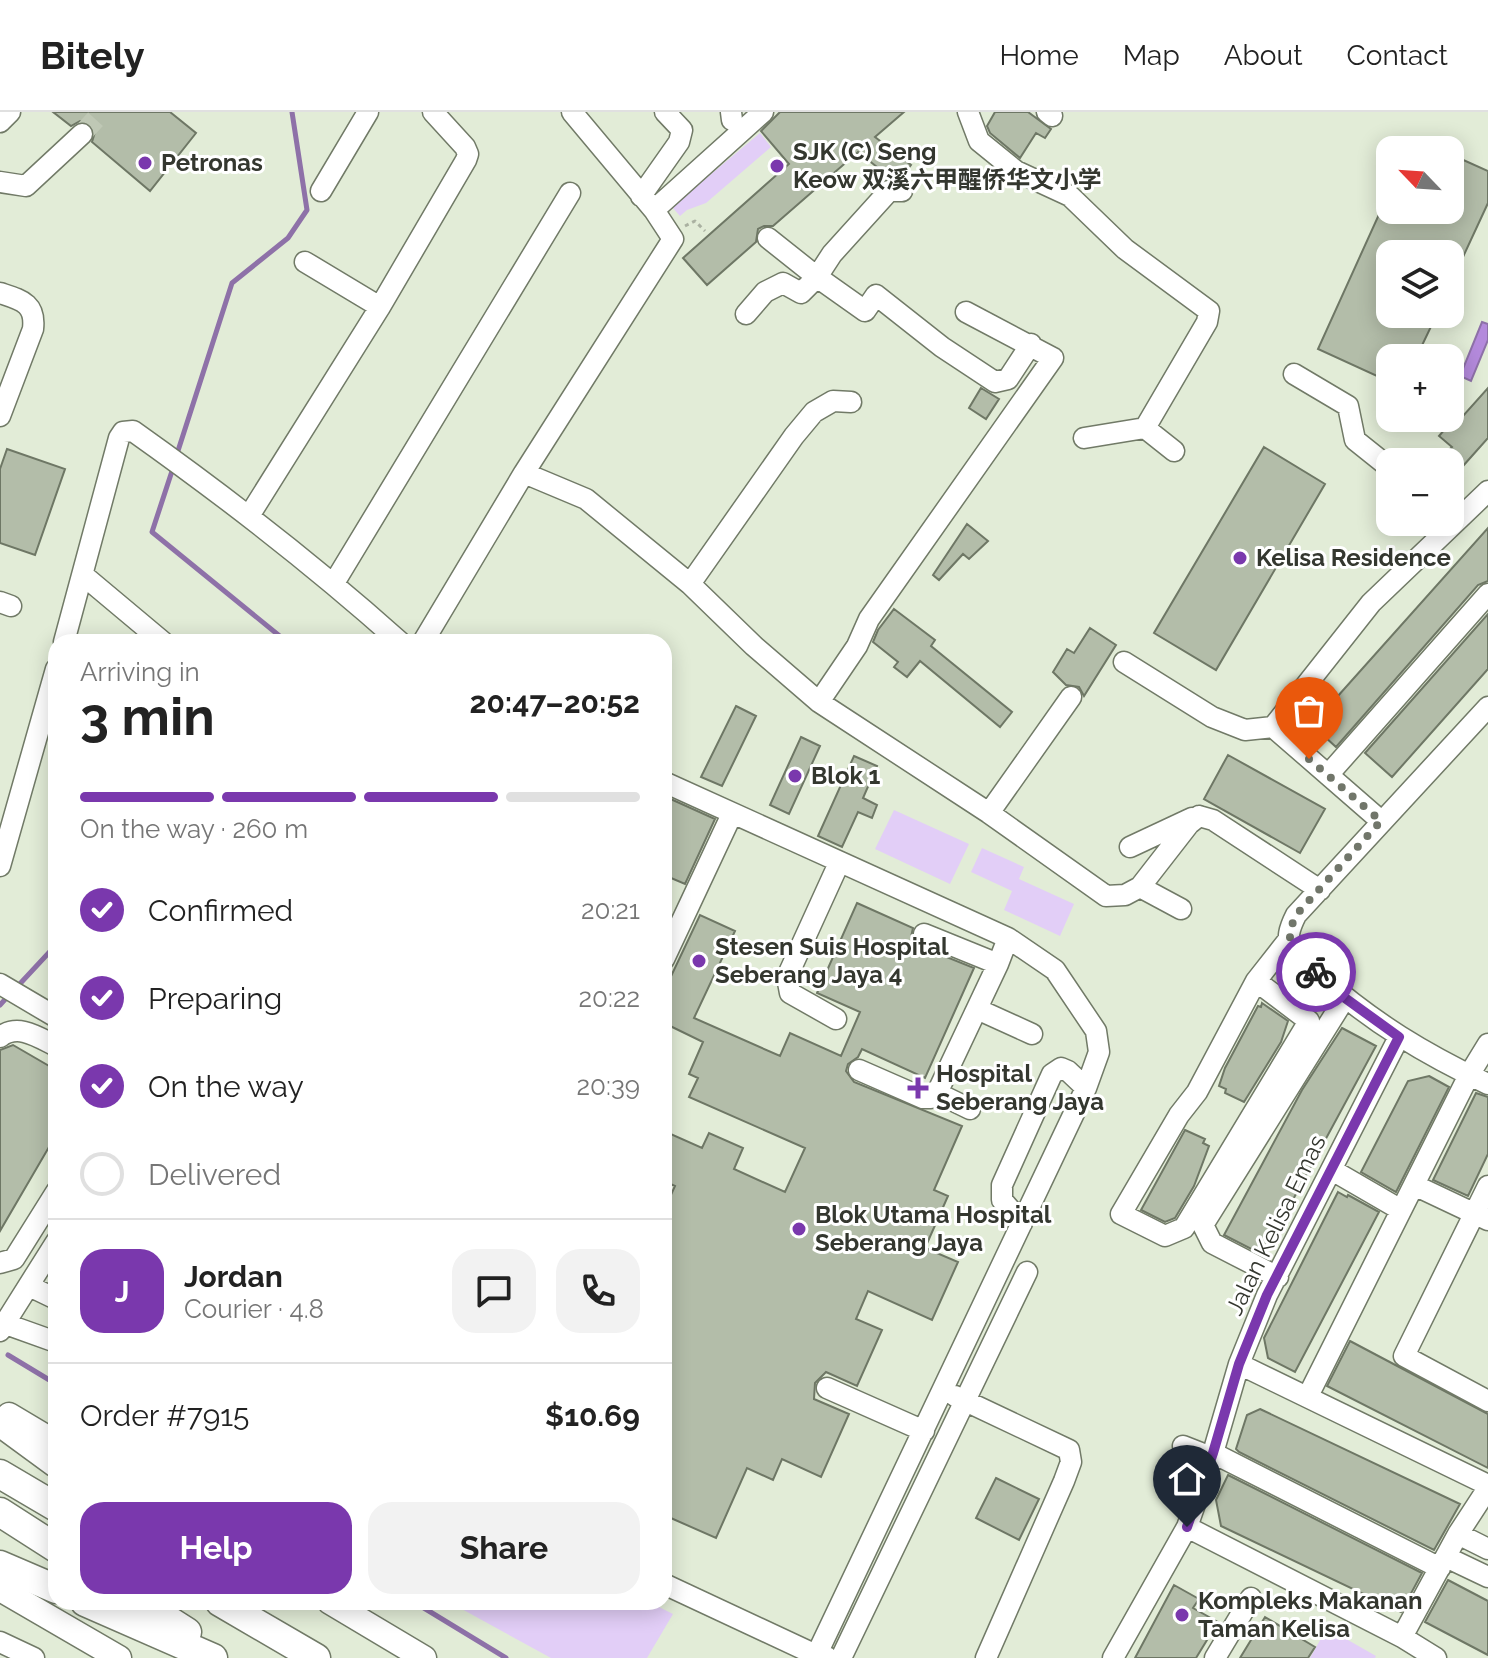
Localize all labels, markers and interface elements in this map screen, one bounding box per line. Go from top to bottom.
text: Bitely [40,33,145,78]
text: Home [999,39,1079,72]
text: Map [1123,39,1180,72]
text: About [1224,39,1303,72]
text: Contact [1347,39,1448,72]
north arrow [1376,136,1464,224]
map controls [1376,136,1464,536]
place label: SJK (C) Seng Keow 双溪六甲醒侨华文小学 [793,137,1102,194]
place label: Petronas [161,148,263,177]
marker: Petronas [136,154,154,172]
marker: SJK (C) Seng Keow 双溪六甲醒侨华文小学 [768,157,786,175]
button: layers [1376,240,1464,328]
button: + [1376,344,1464,432]
button: − [1376,448,1464,536]
place label: Kelisa Residence [1256,543,1451,572]
marker: Kelisa Residence [1231,549,1249,567]
text: Arriving in [80,657,200,687]
pin [1275,677,1343,759]
text: 20:47–20:52 [470,685,640,720]
text: 3 min [80,686,215,747]
icon: bag [1287,689,1331,733]
place label: Blok 1 [811,761,881,790]
marker: Blok 1 [786,767,804,785]
text: On the way · 260 m [80,814,308,844]
icon: check [80,888,124,932]
text: Confirmed [148,893,293,928]
text: 20:21 [581,895,640,925]
place label: Stesen Suis Hospital Seberang Jaya 4 [715,932,949,989]
courier [1276,932,1356,1012]
icon: bike [1294,950,1338,994]
marker: Stesen Suis Hospital Seberang Jaya 4 [690,952,708,970]
icon: check [80,976,124,1020]
text: Preparing [148,981,282,1016]
text: 20:22 [579,983,640,1013]
place label: Hospital Seberang Jaya [936,1059,1104,1116]
icon: check [80,1064,124,1108]
text: On the way [148,1069,304,1104]
text: 20:39 [577,1071,640,1101]
marker: Hospital Seberang Jaya [907,1077,929,1099]
street label: Jalan Kelisa Emas [1219,1130,1332,1320]
text: Delivered [148,1157,281,1192]
place label: Blok Utama Hospital Seberang Jaya [815,1200,1052,1257]
marker: Blok Utama Hospital Seberang Jaya [790,1220,808,1238]
button: chat [452,1249,536,1333]
button: phone [556,1249,640,1333]
text: Jordan [184,1259,283,1294]
text: J [115,1274,129,1309]
text: Courier · 4.8 [184,1294,324,1324]
text: Order #7915 [80,1398,249,1433]
text: $10.69 [545,1398,640,1433]
pin [1153,1445,1221,1527]
icon: home [1165,1457,1209,1501]
button: Help [80,1502,352,1594]
button: Share [368,1502,640,1594]
place label: Kompleks Makanan Taman Kelisa [1198,1586,1422,1643]
marker: Kompleks Makanan Taman Kelisa [1173,1606,1191,1624]

